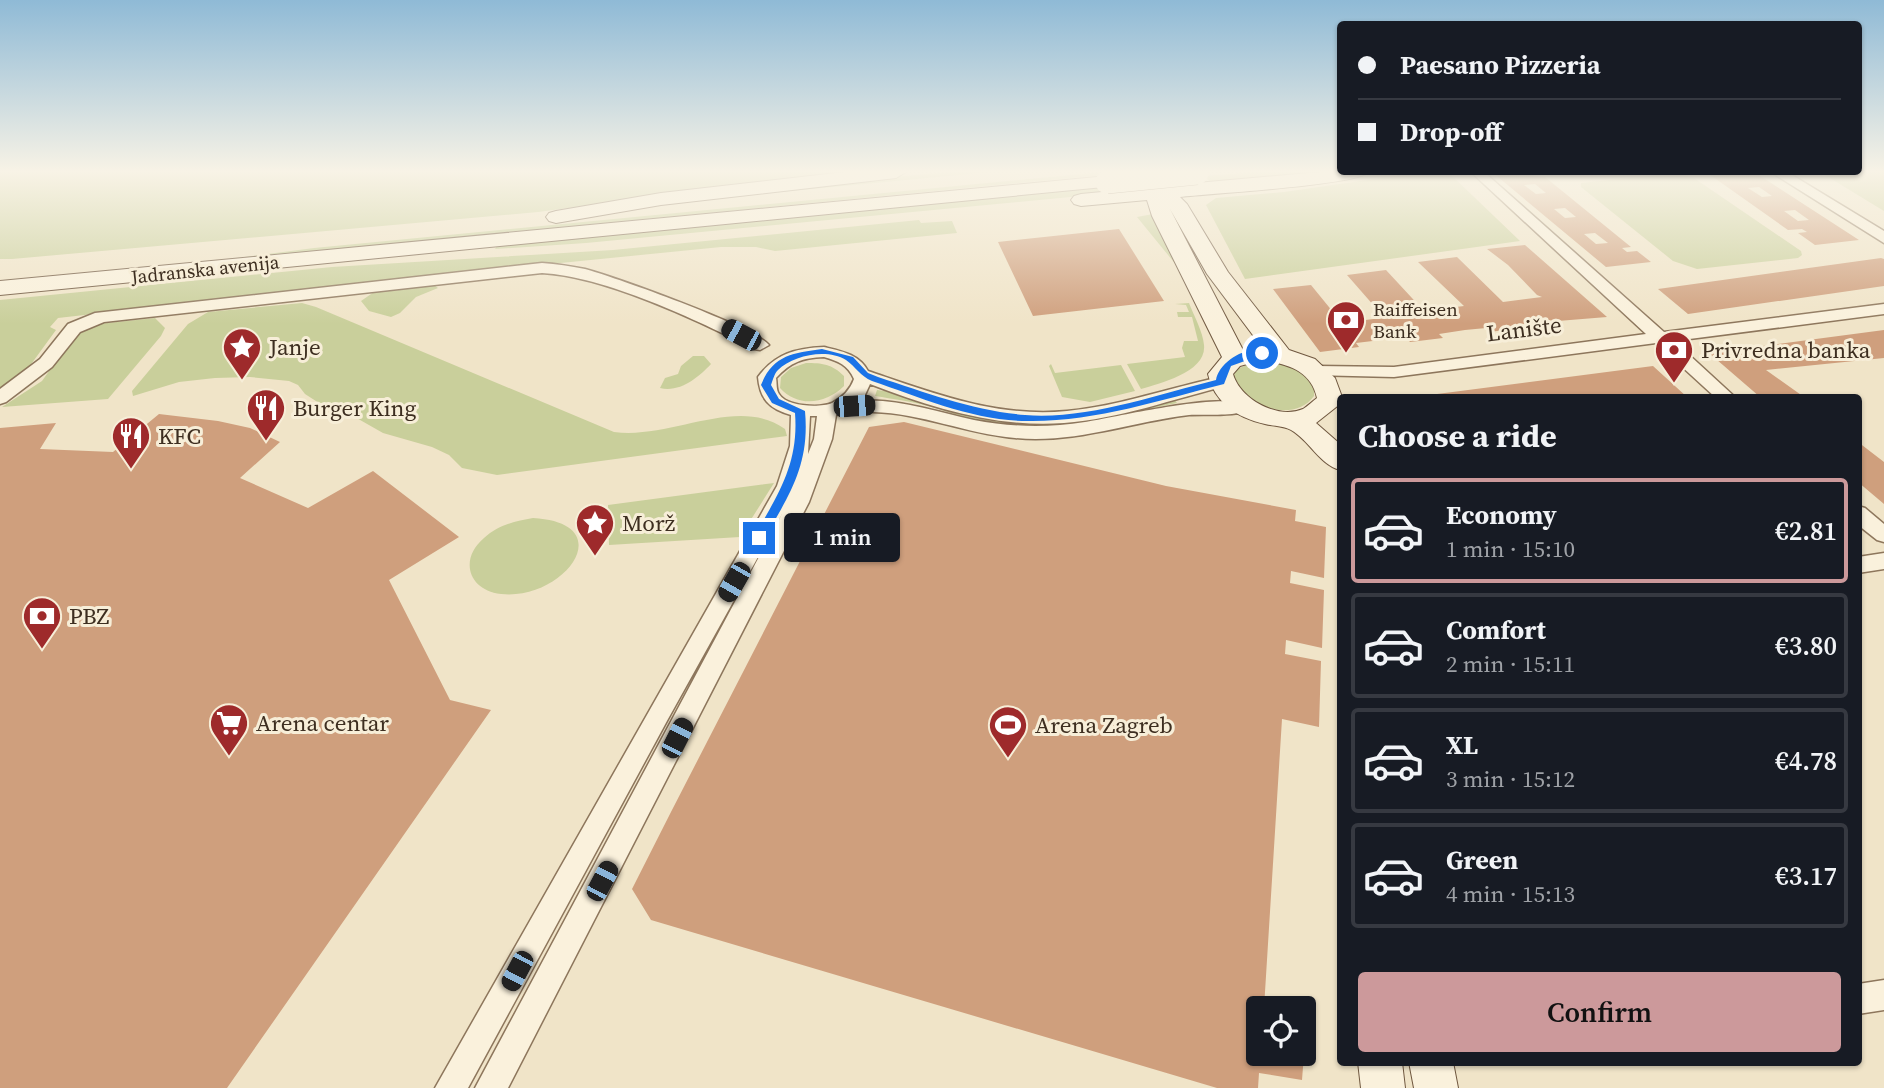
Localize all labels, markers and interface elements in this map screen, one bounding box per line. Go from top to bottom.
text: Paesano Pizzeria [1400,47,1601,83]
text: Drop-off [1400,114,1502,150]
street label: Jadranska avenija [129,248,281,290]
place label: Raiffeisen Bank [1373,296,1458,344]
bank icon: Raiffeisen Bank [1325,299,1367,354]
street label: Lanište [1485,309,1563,349]
car [718,316,765,354]
place icon: Janje [221,326,263,381]
bank icon: Privredna banka [1653,329,1695,384]
place label: Janje [268,331,321,363]
place label: Privredna banka [1701,334,1871,366]
route start [1246,337,1278,369]
restaurant icon: Burger King [245,387,287,442]
place label: Burger King [293,392,417,424]
car [833,394,876,418]
text: Choose a ride [1358,414,1557,458]
restaurant icon: KFC [110,415,152,470]
place label: KFC [158,420,201,452]
text: Economy [1446,497,1557,533]
icon: car [1362,499,1425,562]
place icon: Morž [574,502,616,557]
place label: Morž [622,507,675,539]
text: €2.81 [1775,513,1837,549]
callout: 1 min [784,514,899,562]
text: 1 min [812,521,872,553]
route end [743,522,775,554]
text: 1 min · 15:10 [1446,533,1575,565]
car [715,559,754,605]
bank icon: PBZ [21,595,63,650]
place label: PBZ [69,600,110,632]
text: Comfort [1446,612,1546,648]
icon: car [1362,614,1425,677]
text: €3.80 [1775,628,1837,664]
text: 2 min · 15:11 [1446,648,1575,680]
supermarket icon: Arena centar [208,702,250,757]
sports icon: Arena Zagreb [987,704,1029,759]
place label: Arena centar [256,707,389,739]
place label: Arena Zagreb [1035,709,1173,741]
car [659,715,696,761]
text: XL [1446,727,1478,763]
icon: car [1362,729,1425,792]
text: €4.78 [1775,743,1837,779]
text: 3 min · 15:12 [1446,763,1575,795]
text: Green [1446,842,1518,878]
icon: car [1362,844,1425,907]
car [583,858,622,904]
text: €3.17 [1775,858,1837,894]
text: 4 min · 15:13 [1446,878,1575,910]
car [498,948,537,994]
button: Confirm [1358,972,1841,1052]
map controls [1246,996,1316,1066]
button: locate [1246,996,1316,1066]

